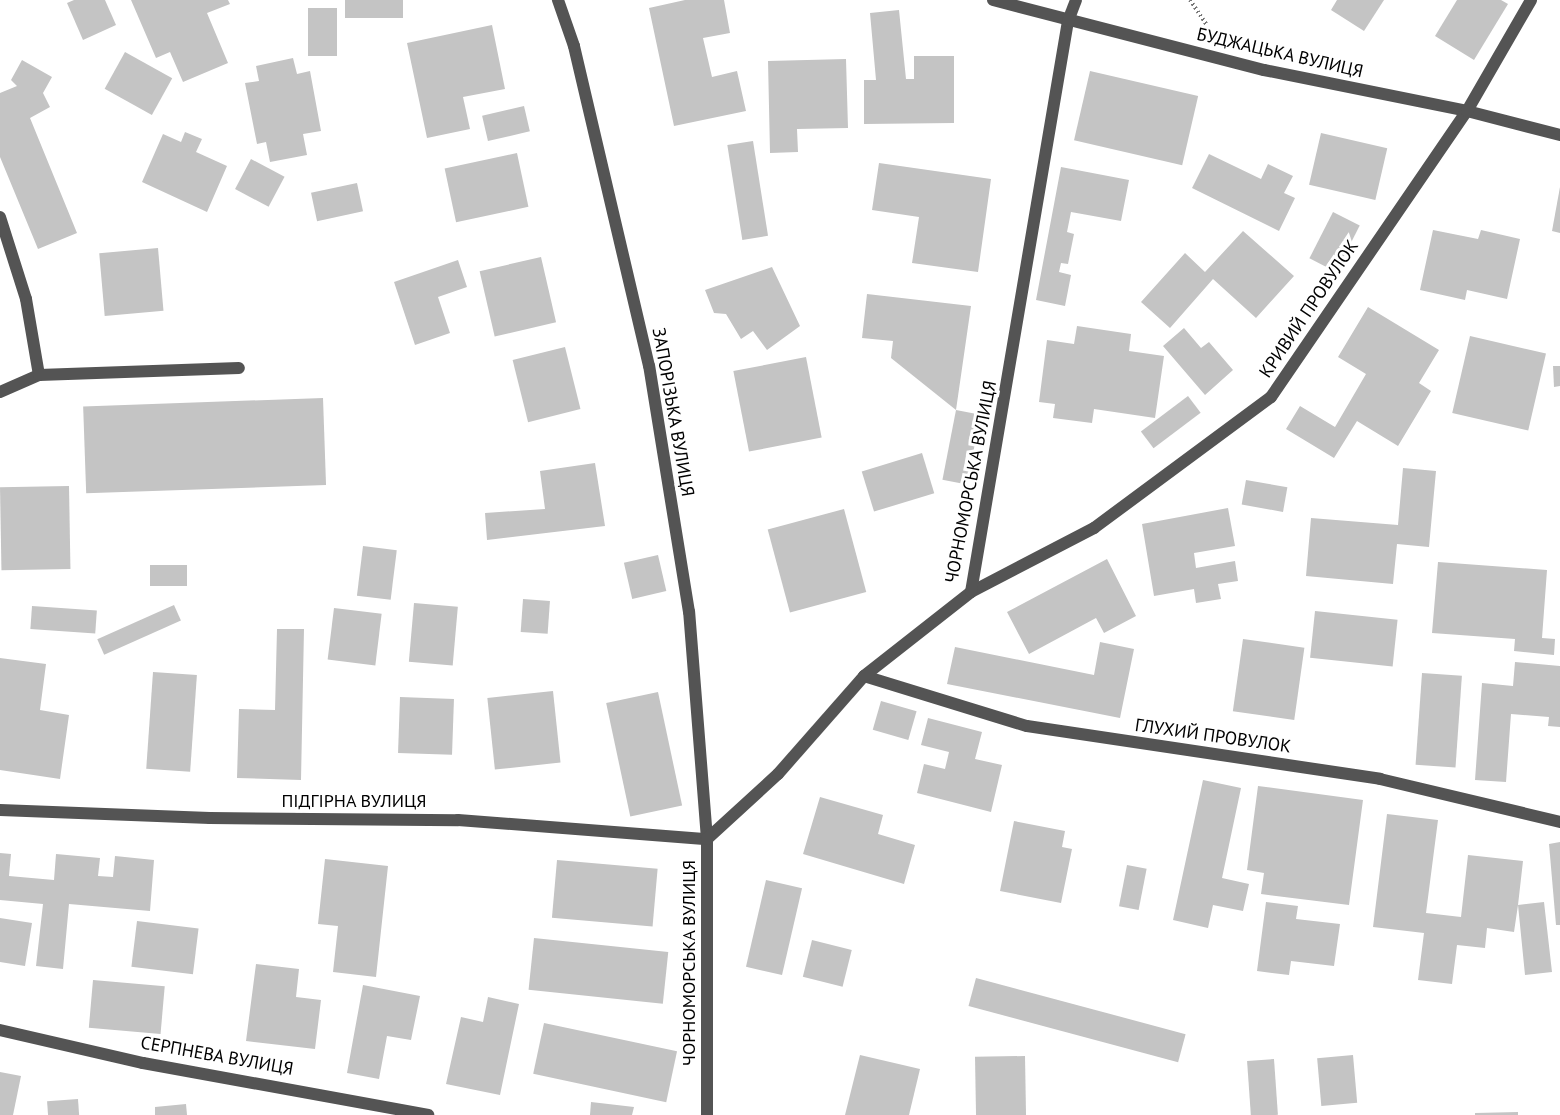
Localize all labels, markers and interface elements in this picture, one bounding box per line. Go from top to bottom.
street label: БУДЖАЦЬКА ВУЛИЦЯ [1194,23,1366,83]
street label: КРИВИЙ ПРОВУЛОК [1255,236,1363,382]
street label: ЗАПОРІЗЬКА ВУЛИЦЯ [647,326,699,498]
street label: ЧОРНОМОРСЬКА ВУЛИЦЯ [941,379,1001,585]
street label: ГЛУХИЙ ПРОВУЛОК [1134,714,1292,758]
street label: ПІДГІРНА ВУЛИЦЯ [281,790,427,812]
street label: ЧОРНОМОРСЬКА ВУЛИЦЯ [678,860,700,1066]
street label: СЕРПНЕВА ВУЛИЦЯ [139,1032,295,1080]

